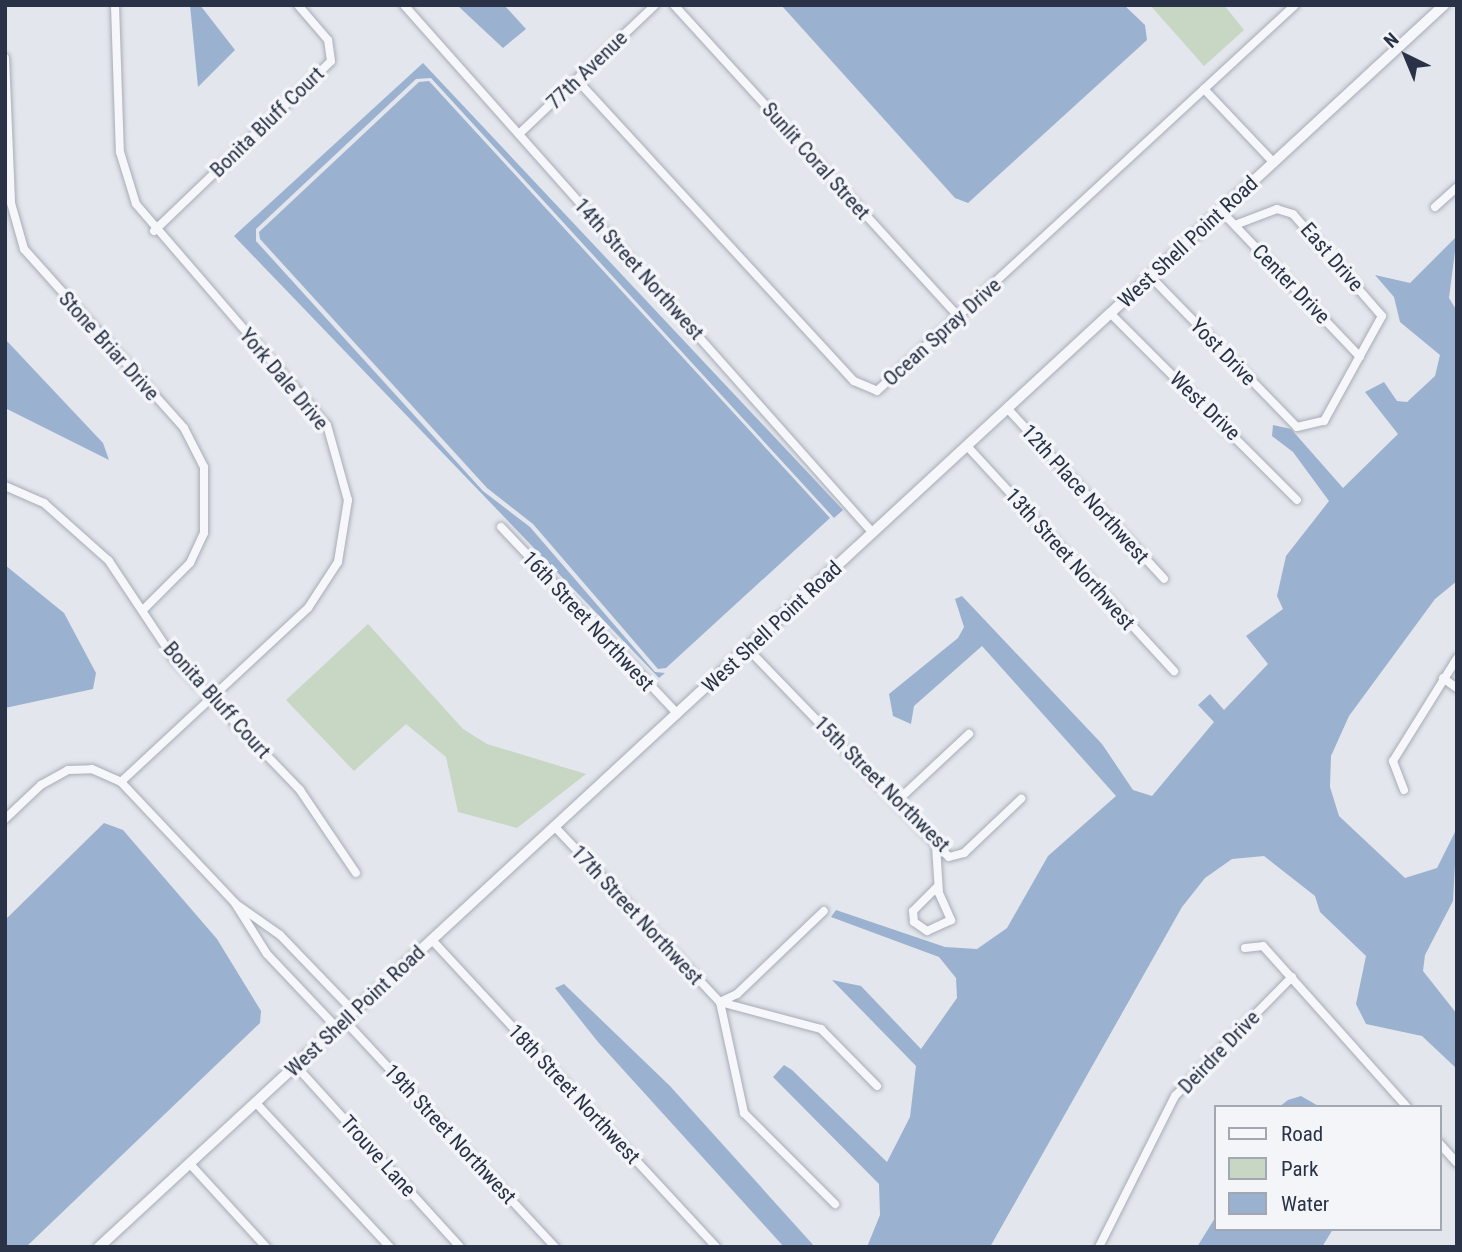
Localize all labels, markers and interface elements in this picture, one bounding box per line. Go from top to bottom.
north arrow [1371,21,1441,91]
street label: 77th Avenue [541,25,633,115]
text: N [1379,28,1403,53]
street label: Bonita Bluff Court [205,61,329,183]
street label: Sunlit Coral Street [757,97,875,225]
street label: West Shell Point Road [1113,171,1263,313]
street label: 14th Street Northwest [569,193,709,345]
street label: East Drive [1295,217,1369,297]
street label: Center Drive [1247,239,1335,329]
street label: Ocean Spray Drive [878,273,1006,391]
street label: Stone Briar Drive [53,286,165,406]
street label: Yost Drive [1185,313,1261,391]
street label: York Dale Drive [234,323,334,435]
street label: West Drive [1165,366,1245,446]
street label: 12th Place Northwest [1016,419,1154,569]
street label: 13th Street Northwest [1000,483,1140,635]
street label: 16th Street Northwest [517,546,659,696]
street label: West Shell Point Road [697,556,847,698]
street label: Bonita Bluff Court [158,636,276,764]
street label: 15th Street Northwest [809,711,955,857]
street label: 17th Street Northwest [566,840,708,990]
street label: West Shell Point Road [280,940,430,1082]
street label: Deirdre Drive [1173,1005,1265,1099]
street label: 18th Street Northwest [503,1019,645,1169]
street label: 19th Street Northwest [379,1059,521,1209]
legend [1214,1105,1441,1231]
street label: Trouve Lane [335,1110,421,1202]
text: Road [1281,1122,1323,1146]
text: Park [1281,1157,1318,1181]
text: Water [1281,1192,1329,1216]

